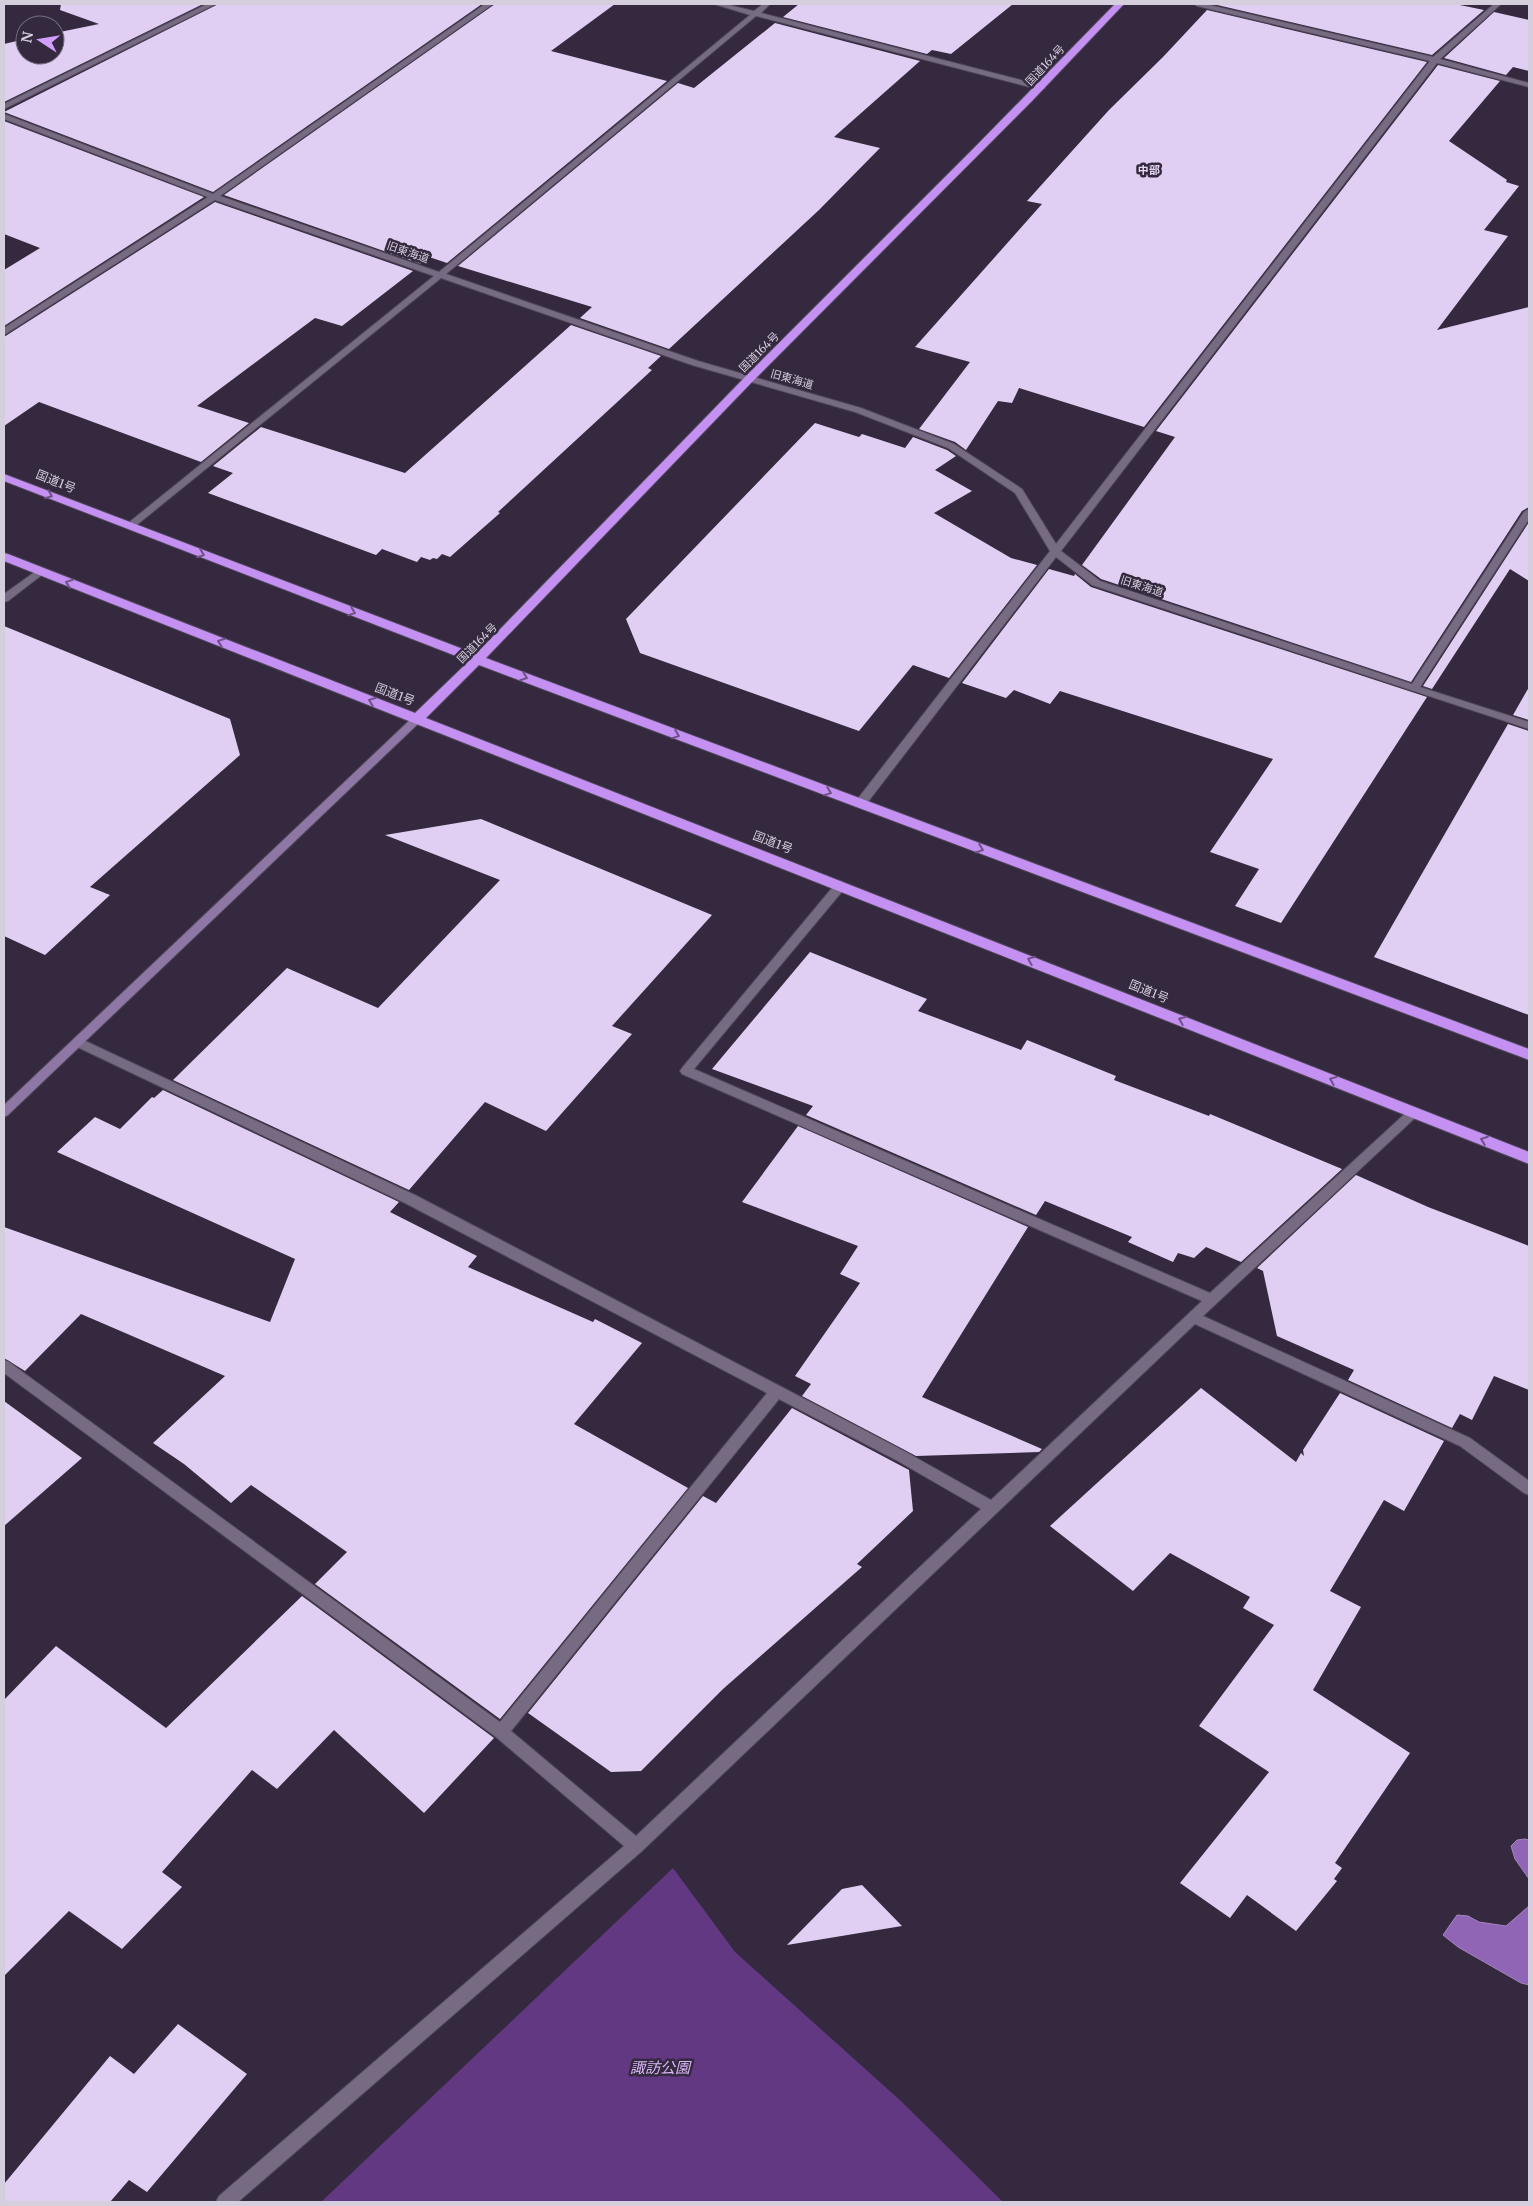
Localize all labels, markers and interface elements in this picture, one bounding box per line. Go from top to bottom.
north arrow [15,15,65,65]
text: N [17,30,37,45]
street label: 国道164号 [1023,42,1067,88]
district label: 中部 [1138,163,1160,177]
street label: 旧東海道 [385,238,431,266]
street label: 国道164号 [736,329,782,375]
street label: 旧東海道 [769,366,815,392]
street label: 国道1号 [34,466,78,496]
one-way arrow [44,488,53,499]
one-way arrow [196,548,204,558]
street label: 旧東海道 [1119,573,1165,599]
one-way arrow [65,579,74,589]
one-way arrow [348,606,356,616]
street label: 国道164号 [454,620,500,666]
one-way arrow [217,638,225,648]
one-way arrow [519,671,528,681]
street label: 国道1号 [373,680,417,708]
one-way arrow [368,697,377,707]
one-way arrow [671,729,680,739]
one-way arrow [823,786,832,796]
street label: 国道1号 [751,828,795,856]
one-way arrow [975,843,984,853]
one-way arrow [1027,956,1036,966]
street label: 国道1号 [1127,976,1171,1006]
one-way arrow [1178,1016,1186,1026]
one-way arrow [1329,1076,1337,1086]
one-way arrow [1480,1136,1489,1146]
park label: 諏訪公園 [630,2058,692,2077]

